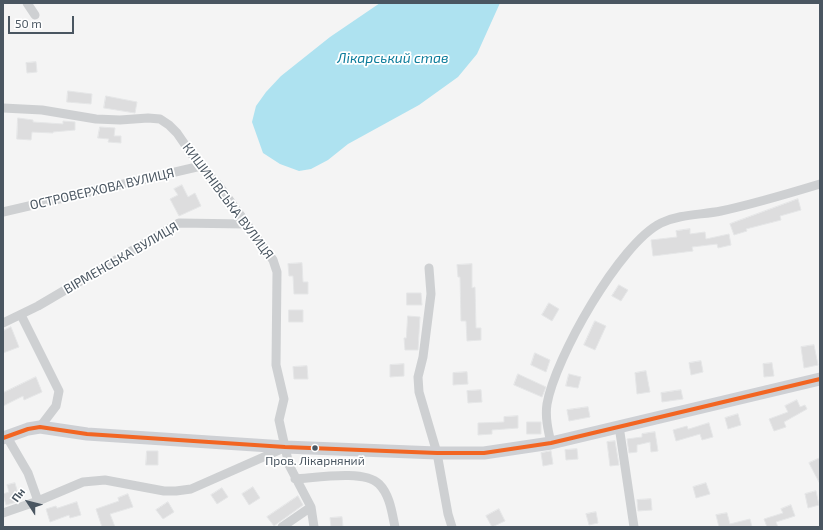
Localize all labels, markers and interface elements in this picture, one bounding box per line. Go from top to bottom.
scale bar [10,8,76,34]
text: 50 m [15,16,42,30]
water label: Лікарський став [337,50,449,66]
street label: КИШИНІВСЬКА ВУЛИЦЯ [179,140,277,262]
street label: ОСТРОВЕРХОВА ВУЛИЦЯ [28,165,176,213]
street label: ВІРМЕНСЬКА ВУЛИЦЯ [61,219,181,297]
marker: Пров. Лікарняний [310,443,320,453]
place label: Пров. Лікарняний [265,454,365,468]
north arrow [8,482,48,522]
text: Пн [8,485,27,504]

